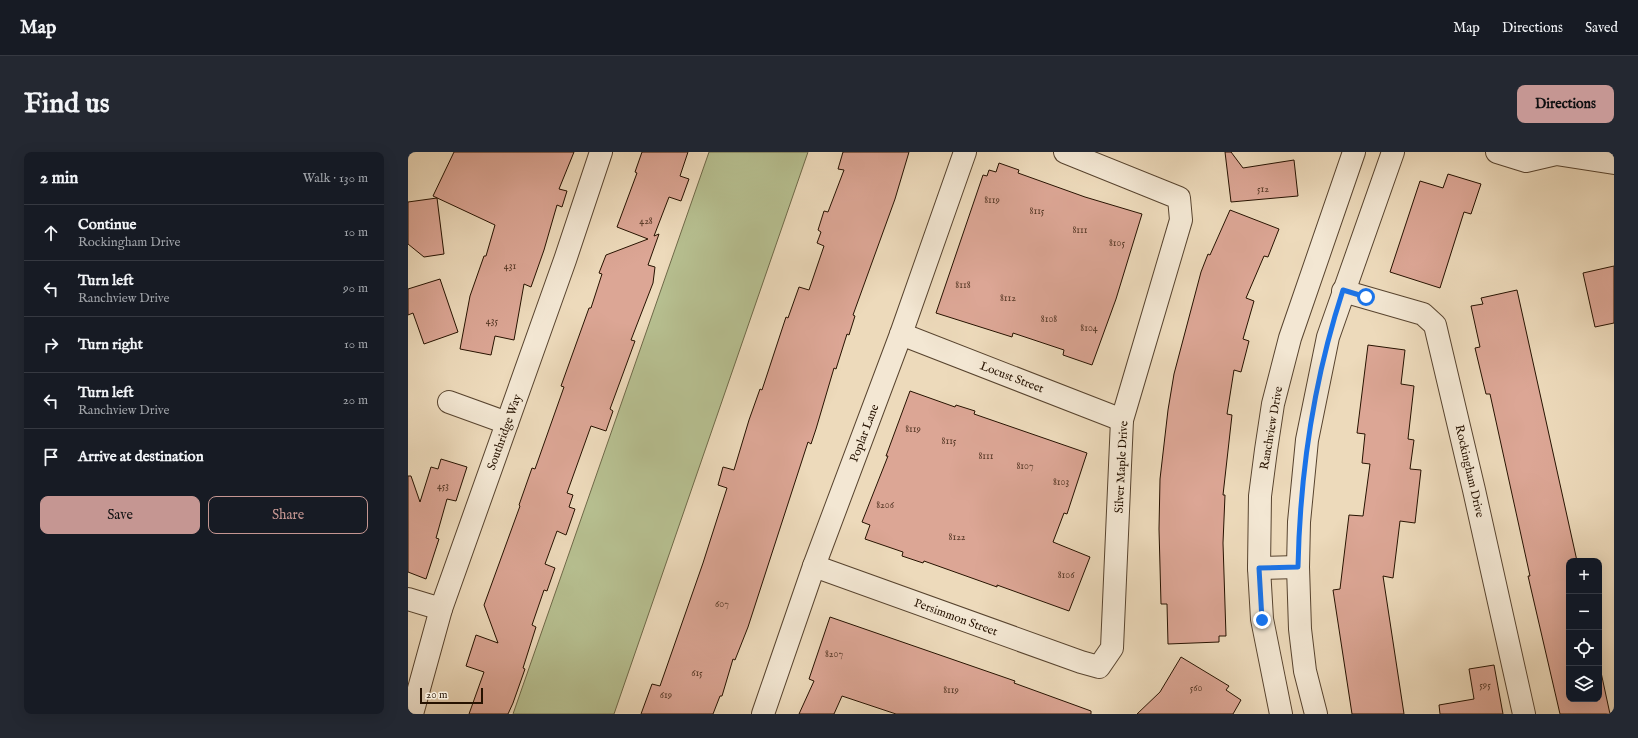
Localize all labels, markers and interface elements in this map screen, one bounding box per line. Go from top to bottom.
text: Map [20,16,56,40]
text: Map [1453,19,1480,37]
text: Directions [1502,19,1563,37]
text: Saved [1585,19,1618,37]
button: Directions [1517,85,1614,123]
text: Find us [24,87,110,122]
text: 2 min [40,168,78,189]
text: Walk · 130 m [303,170,368,187]
house number: 512 [1257,183,1269,196]
house number: 8119 [984,194,1000,207]
house number: 8115 [1030,205,1045,218]
text: Continue [78,215,136,234]
house number: 428 [639,215,653,228]
icon: ahead [40,222,62,244]
text: 10 m [344,224,368,241]
house number: 8111 [1072,224,1088,237]
text: Rockingham Drive [78,234,181,251]
house number: 8105 [1109,237,1125,250]
house number: 431 [504,260,516,273]
text: Turn left [78,271,134,290]
icon: left [40,278,62,300]
house number: 8118 [955,279,971,292]
text: 90 m [343,280,368,297]
route start [1357,288,1375,306]
text: Ranchview Drive [78,290,169,307]
house number: 8112 [1000,292,1016,305]
house number: 8108 [1041,313,1057,326]
house number: 435 [486,315,499,328]
house number: 8104 [1080,322,1098,335]
icon: right [40,334,62,356]
text: Turn right [78,335,143,354]
text: 10 m [344,336,368,353]
street label: Locust Street [978,358,1046,397]
text: Turn left [78,383,134,402]
street label: Ranchview Drive [1257,385,1286,471]
icon: left [40,390,62,412]
text: 20 m [343,392,368,409]
street label: Southridge Way [484,392,525,472]
text: Ranchview Drive [78,402,169,419]
street label: Poplar Lane [847,402,883,465]
street label: Silver Maple Drive [1112,420,1132,514]
house number: 8119 [905,423,921,436]
street label: Rockingham Drive [1452,423,1488,519]
house number: 8115 [942,435,957,448]
icon: arrive [40,446,62,468]
text: Arrive at destination [78,447,204,466]
house number: 8111 [978,450,994,463]
house number: 8107 [1016,460,1034,473]
house number: 8103 [1053,476,1069,489]
house number: 453 [437,480,449,493]
button: Save [40,496,200,534]
button: Share [208,496,368,534]
house number: 8206 [876,499,895,512]
house number: 8122 [948,531,966,544]
map controls [1566,558,1602,702]
button: + [1566,558,1602,594]
house number: 8106 [1058,569,1075,582]
button: − [1566,594,1602,630]
street label: Persimmon Street [912,595,1000,640]
house number: 607 [715,598,729,611]
route end [1253,611,1271,629]
button: locate [1566,630,1602,666]
house number: 8207 [825,648,843,661]
button: layers [1566,666,1602,702]
house number: 615 [691,667,703,680]
house number: 595 [1479,679,1491,692]
house number: 560 [1190,682,1202,695]
house number: 8119 [943,684,959,697]
scale bar [420,686,483,705]
text: 20 m [426,688,447,702]
house number: 619 [660,689,672,702]

